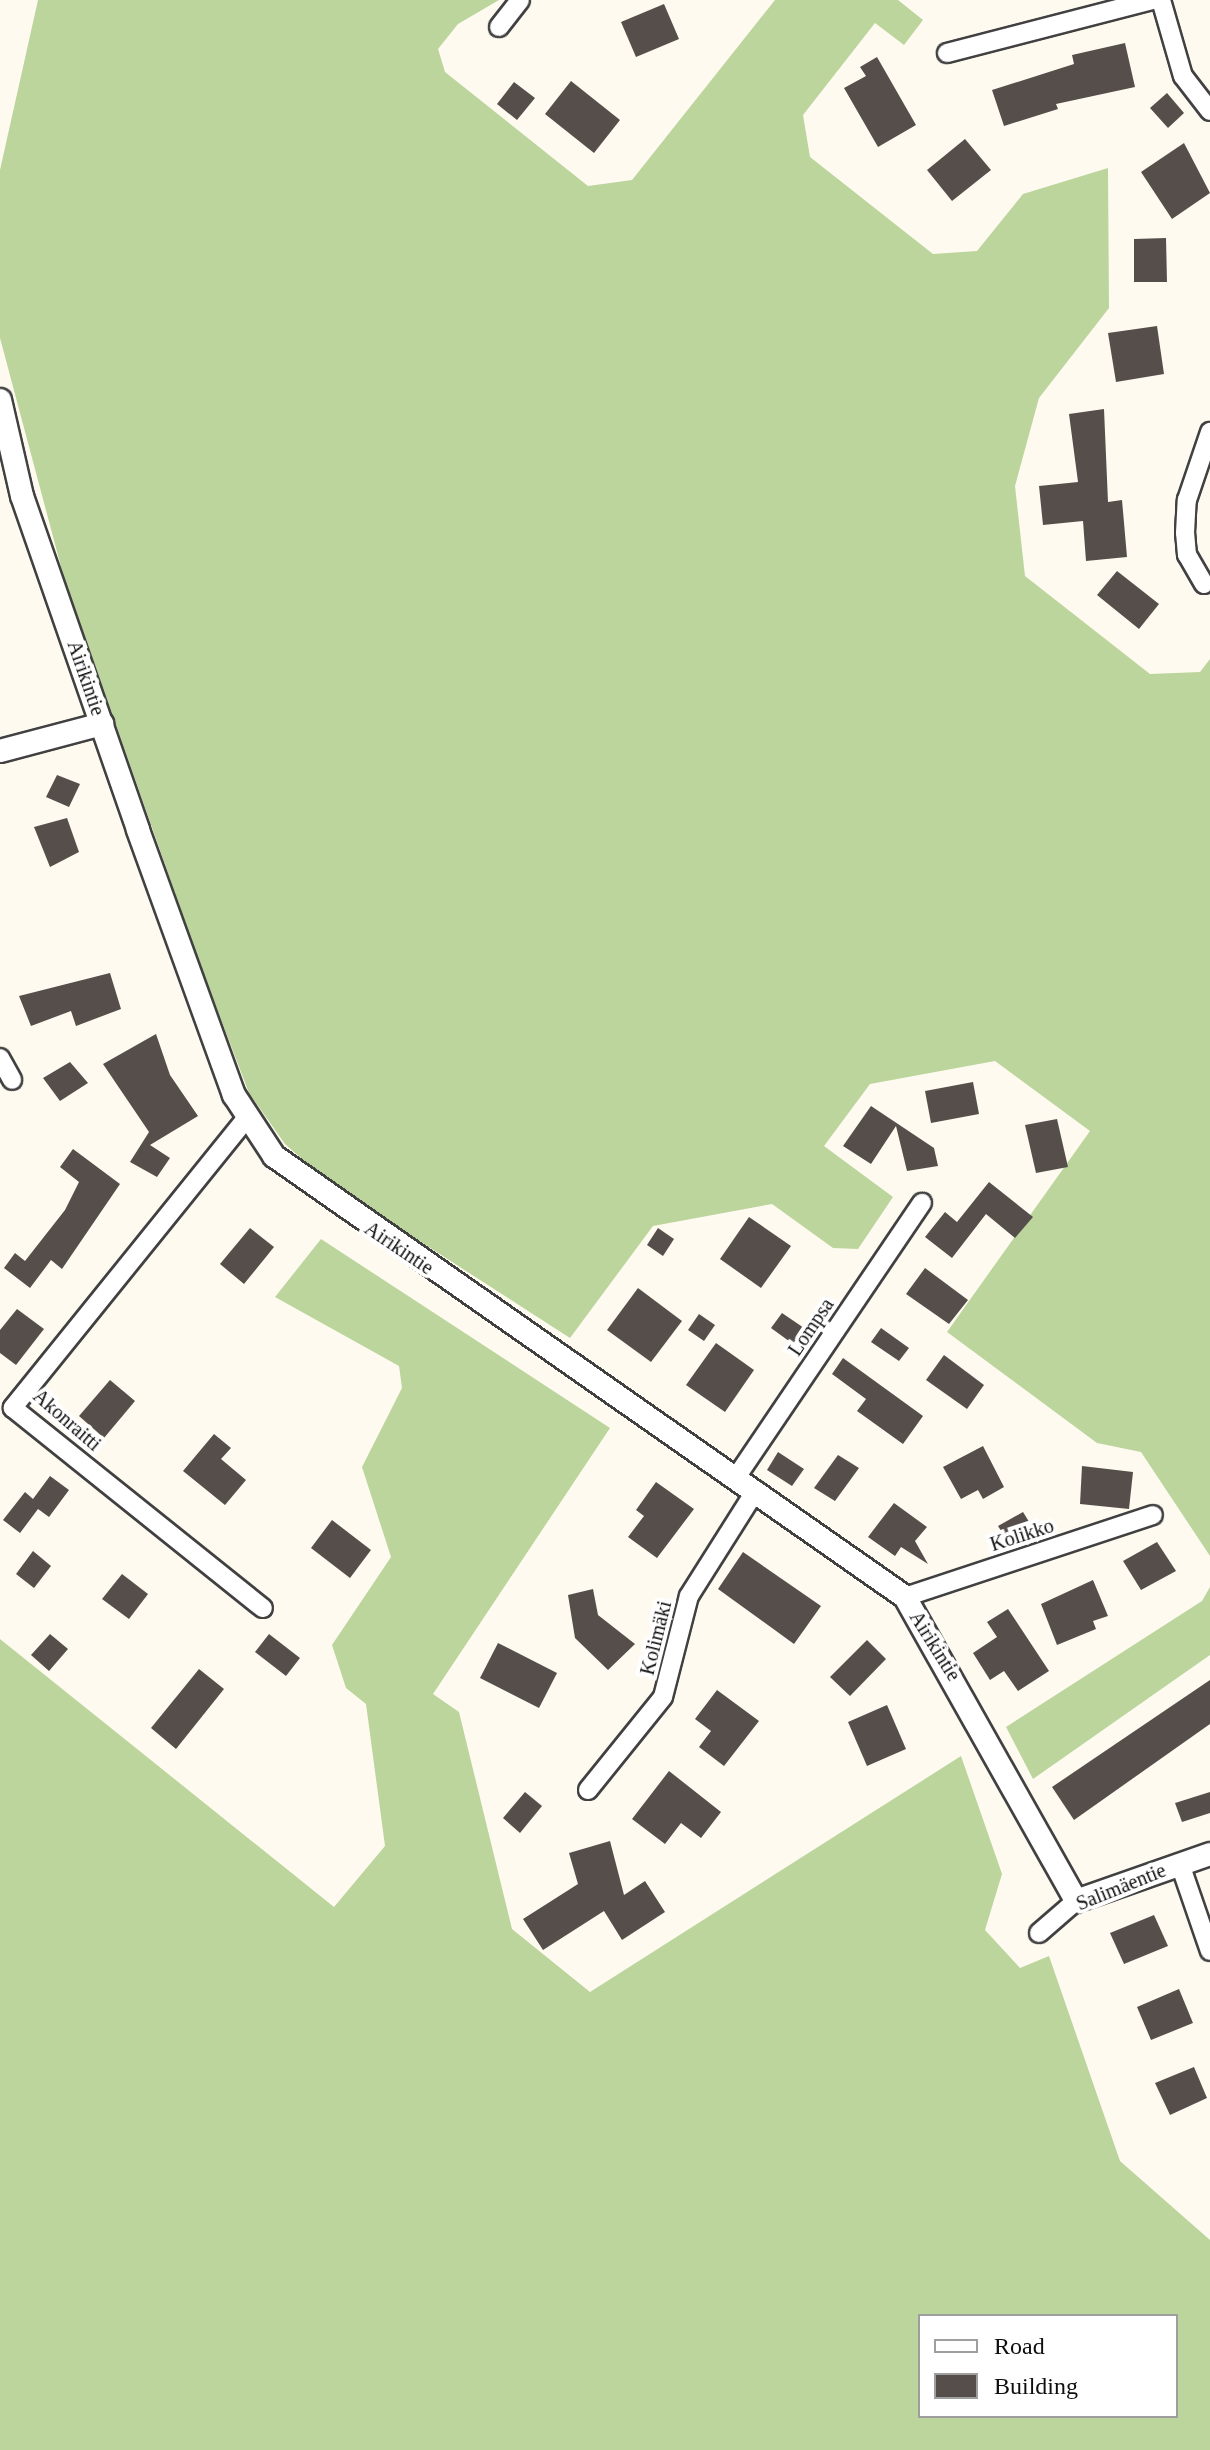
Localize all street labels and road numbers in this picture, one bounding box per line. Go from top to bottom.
street label: Airikintie [62,637,110,719]
street label: Airikintie [360,1216,438,1280]
street label: Lompsa [783,1294,839,1360]
street label: Akonraitti [28,1384,106,1456]
street label: Kolikko [987,1513,1057,1557]
street label: Kolimäki [635,1598,677,1678]
street label: Airikintie [904,1607,966,1685]
street label: Salimäentie [1073,1858,1169,1916]

